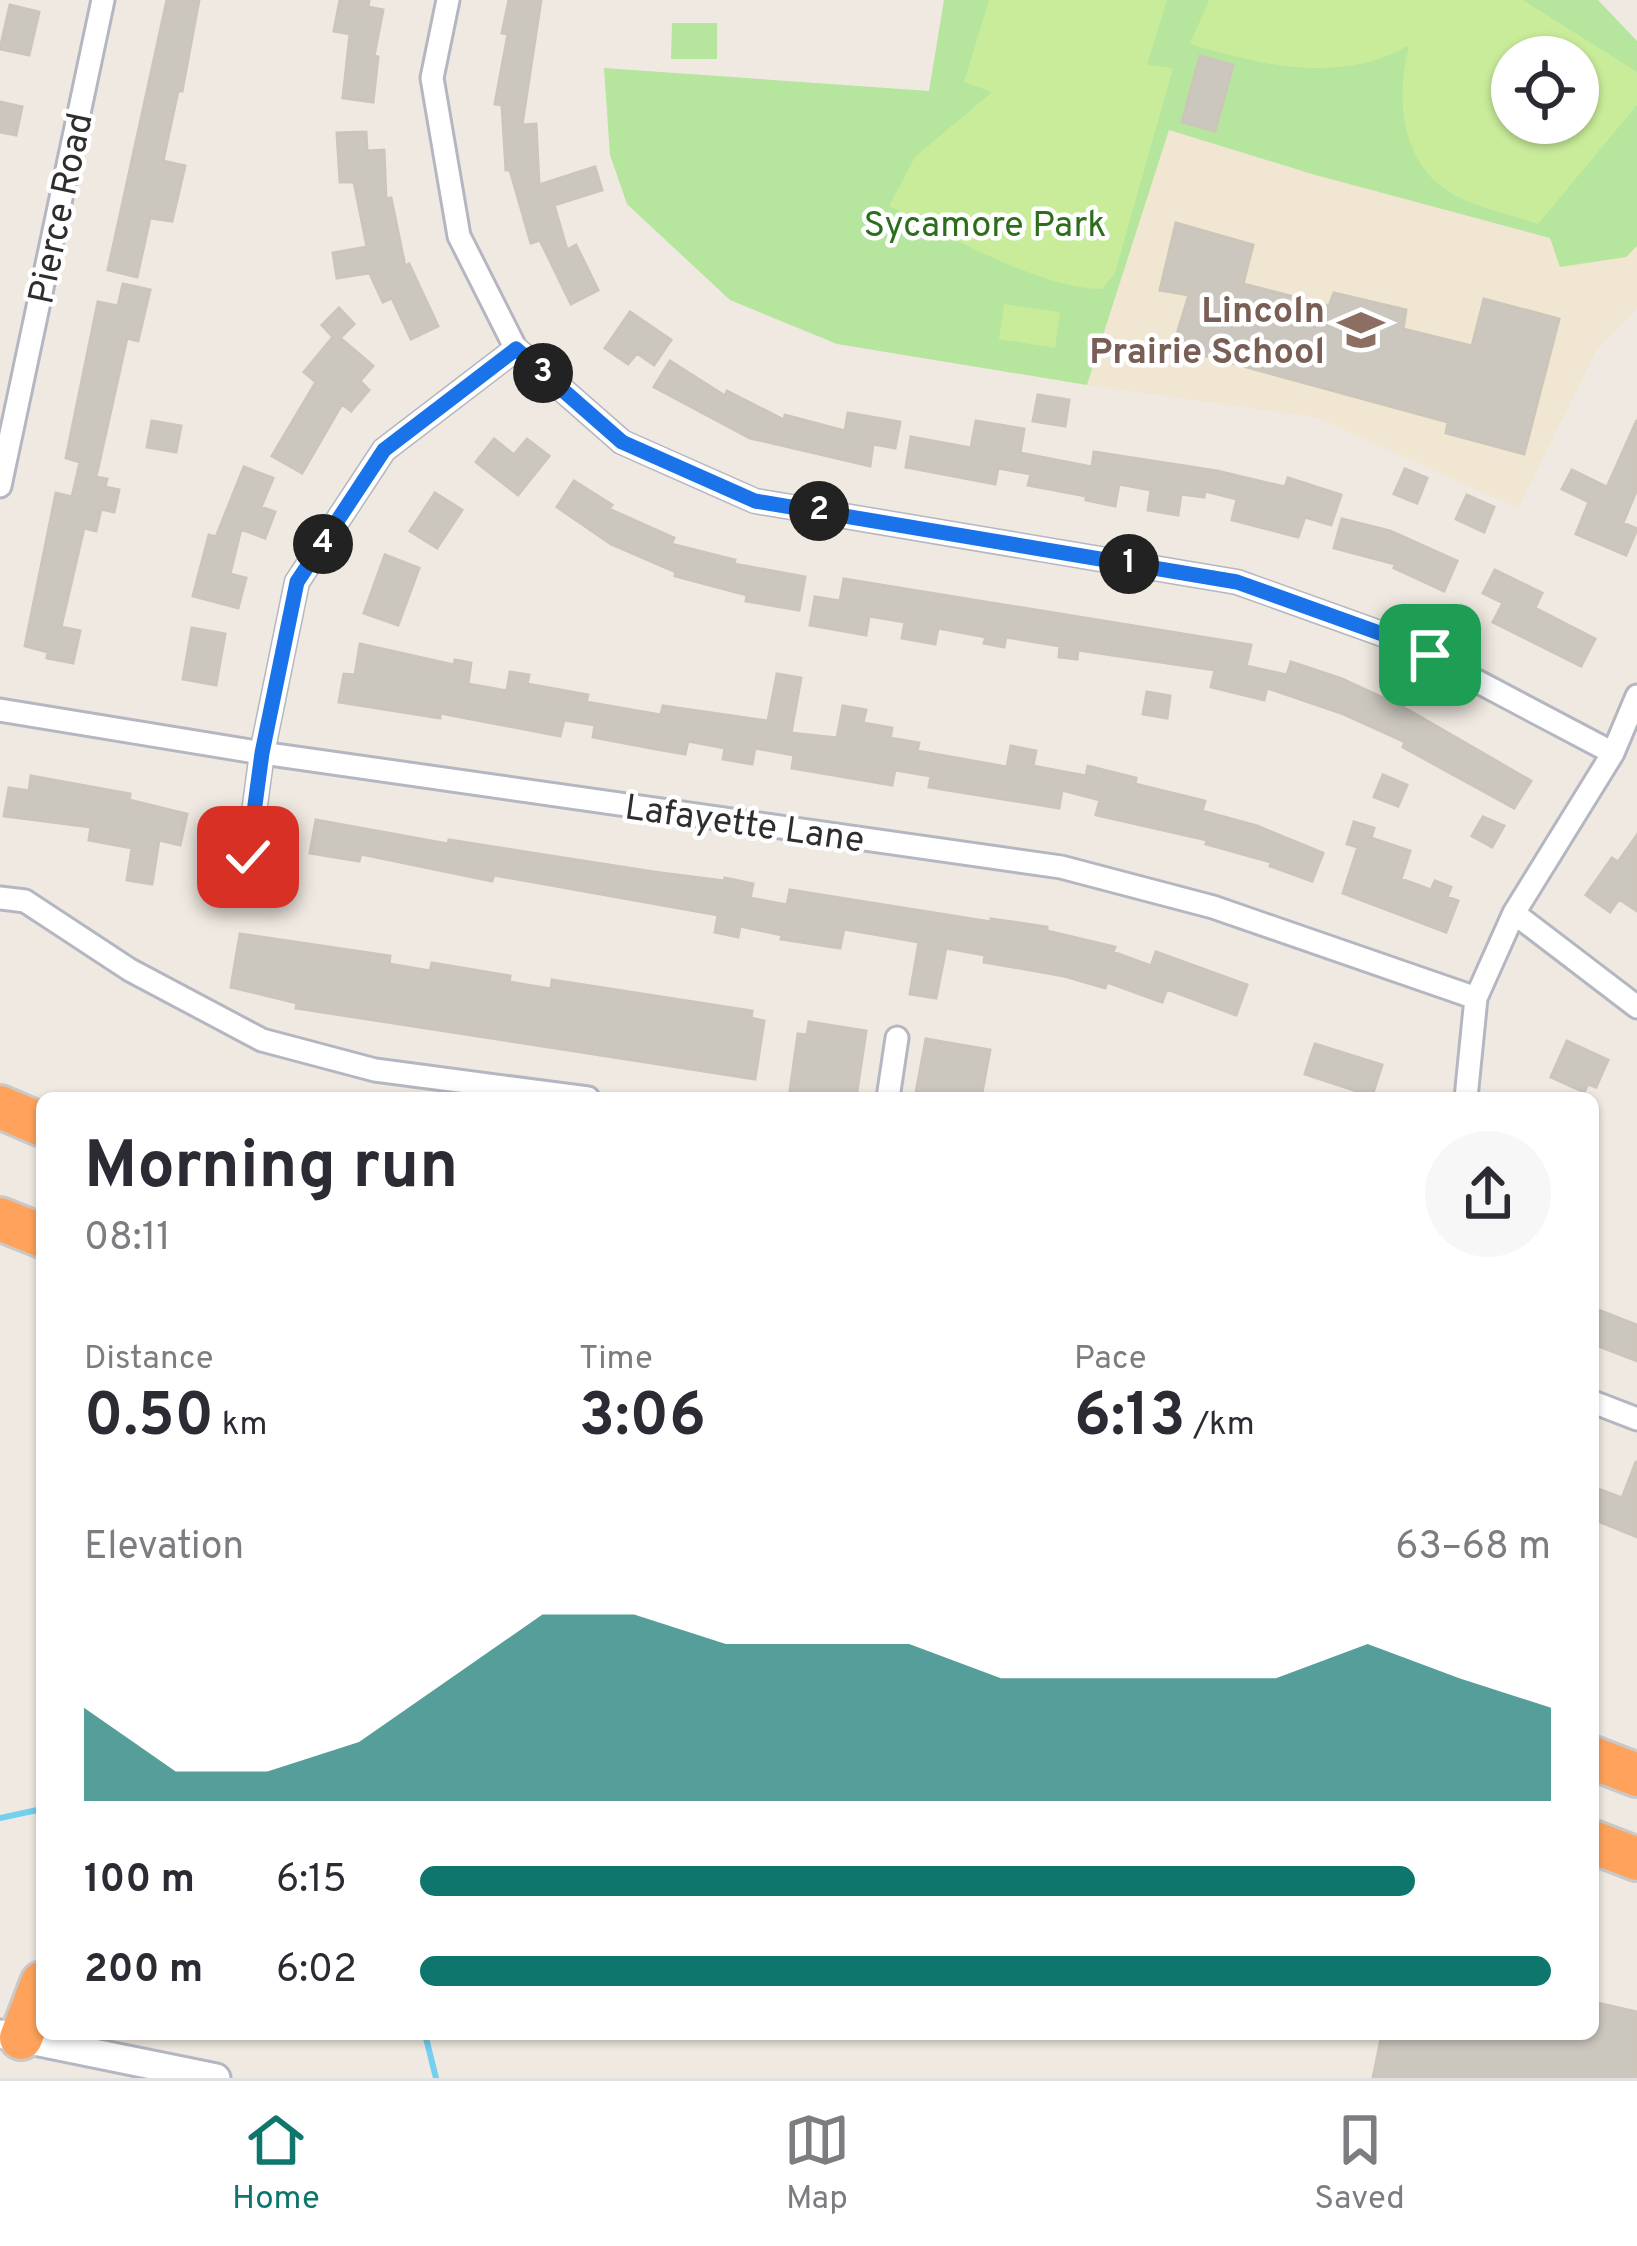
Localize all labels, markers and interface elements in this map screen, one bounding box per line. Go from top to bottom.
map controls [1491,36,1599,144]
button: locate [1491,36,1599,144]
street label: Pierce Road [20,109,106,309]
park label: Sycamore Park [864,204,1106,250]
place label: Lincoln Prairie School [1089,290,1325,377]
school or university icon: Lincoln Prairie School [1336,305,1386,355]
pin: 3 [513,343,573,403]
text: 3 [533,352,553,394]
pin: 2 [789,481,849,541]
text: 2 [809,490,829,532]
pin: 4 [293,514,353,574]
text: 4 [312,523,334,565]
pin: 1 [1099,534,1159,594]
text: 1 [1122,543,1136,585]
pin [1379,604,1481,706]
icon: arrive [1397,622,1463,688]
street label: Lafayette Lane [622,786,867,866]
pin [197,806,299,908]
icon: check [215,824,281,890]
text: Morning run [84,1128,458,1211]
button: share [1425,1131,1551,1257]
text: 08:11 [84,1215,171,1264]
text: Distance [84,1339,214,1381]
text: Time [579,1339,653,1381]
text: Pace [1074,1339,1147,1381]
text: 0.50 [84,1381,214,1457]
text: 3:06 [579,1381,706,1457]
text: 6:13 [1074,1381,1185,1457]
text: km [214,1405,268,1447]
text: /km [1185,1405,1255,1447]
text: Elevation [84,1524,244,1573]
text: 63–68 m [1395,1524,1551,1573]
text: 100 m [84,1857,195,1906]
text: 6:15 [276,1857,347,1906]
text: 200 m [84,1947,203,1996]
text: 6:02 [276,1947,357,1996]
tab: Home [232,2107,320,2221]
tab: Map [784,2107,850,2221]
tab: Saved [1314,2107,1405,2221]

